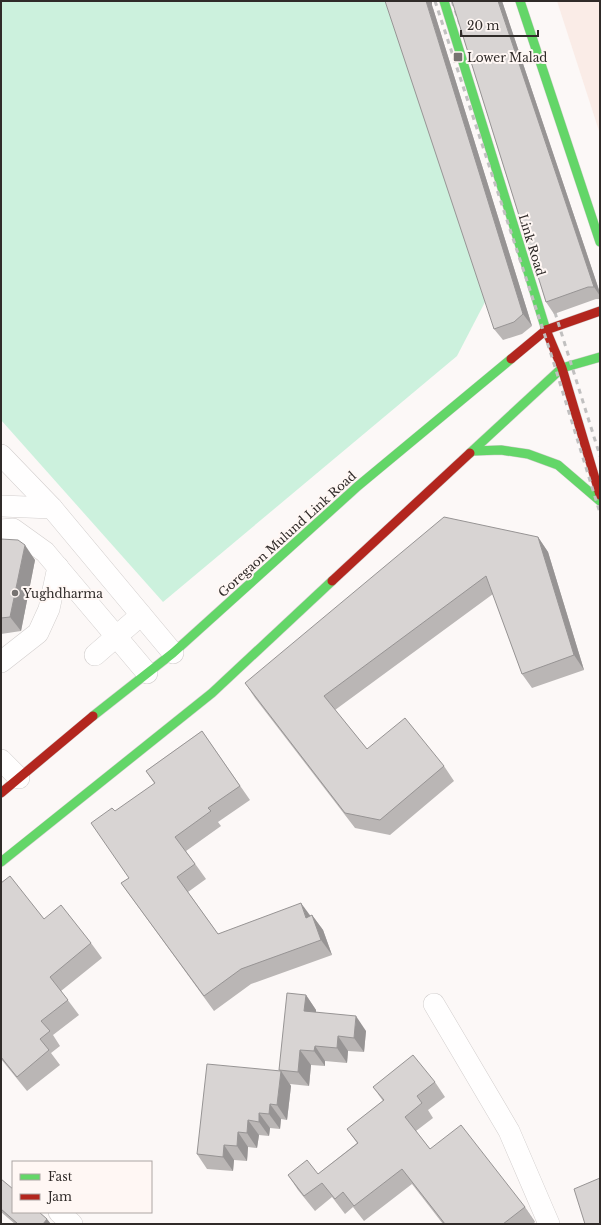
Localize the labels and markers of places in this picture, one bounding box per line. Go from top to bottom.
place label: Lower Malad [467,50,547,65]
marker: Lower Malad [452,51,464,63]
place label: Yughdharma [22,586,103,601]
marker: Yughdharma [10,588,20,598]

